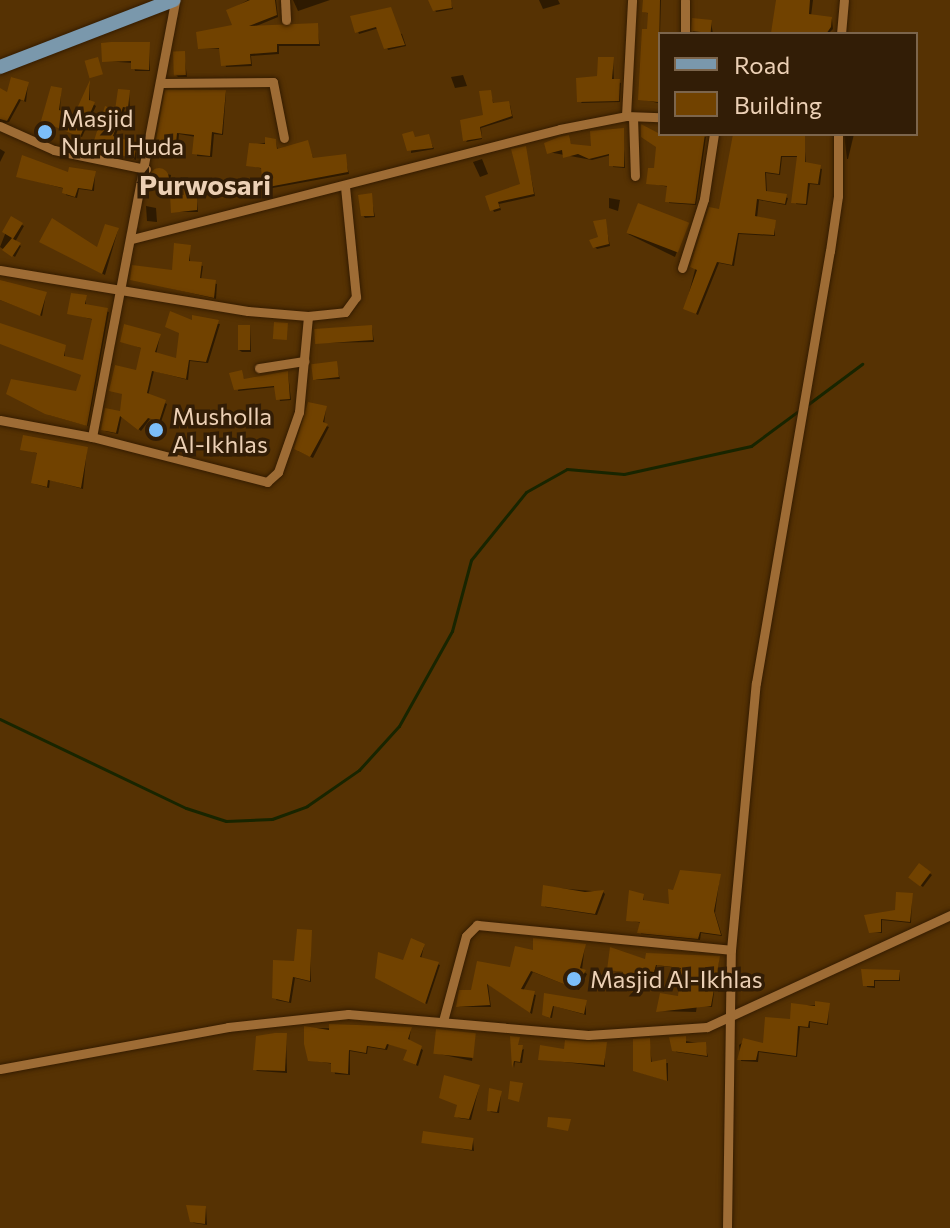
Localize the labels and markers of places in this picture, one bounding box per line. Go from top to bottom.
place label: Masjid Nurul Huda [61,104,184,160]
marker: Masjid Nurul Huda [36,123,54,141]
place label: Musholla Al-Ikhlas [172,402,272,458]
marker: Musholla Al-Ikhlas [147,421,165,439]
place label: Masjid Al-Ikhlas [590,965,763,993]
marker: Masjid Al-Ikhlas [565,970,583,988]

